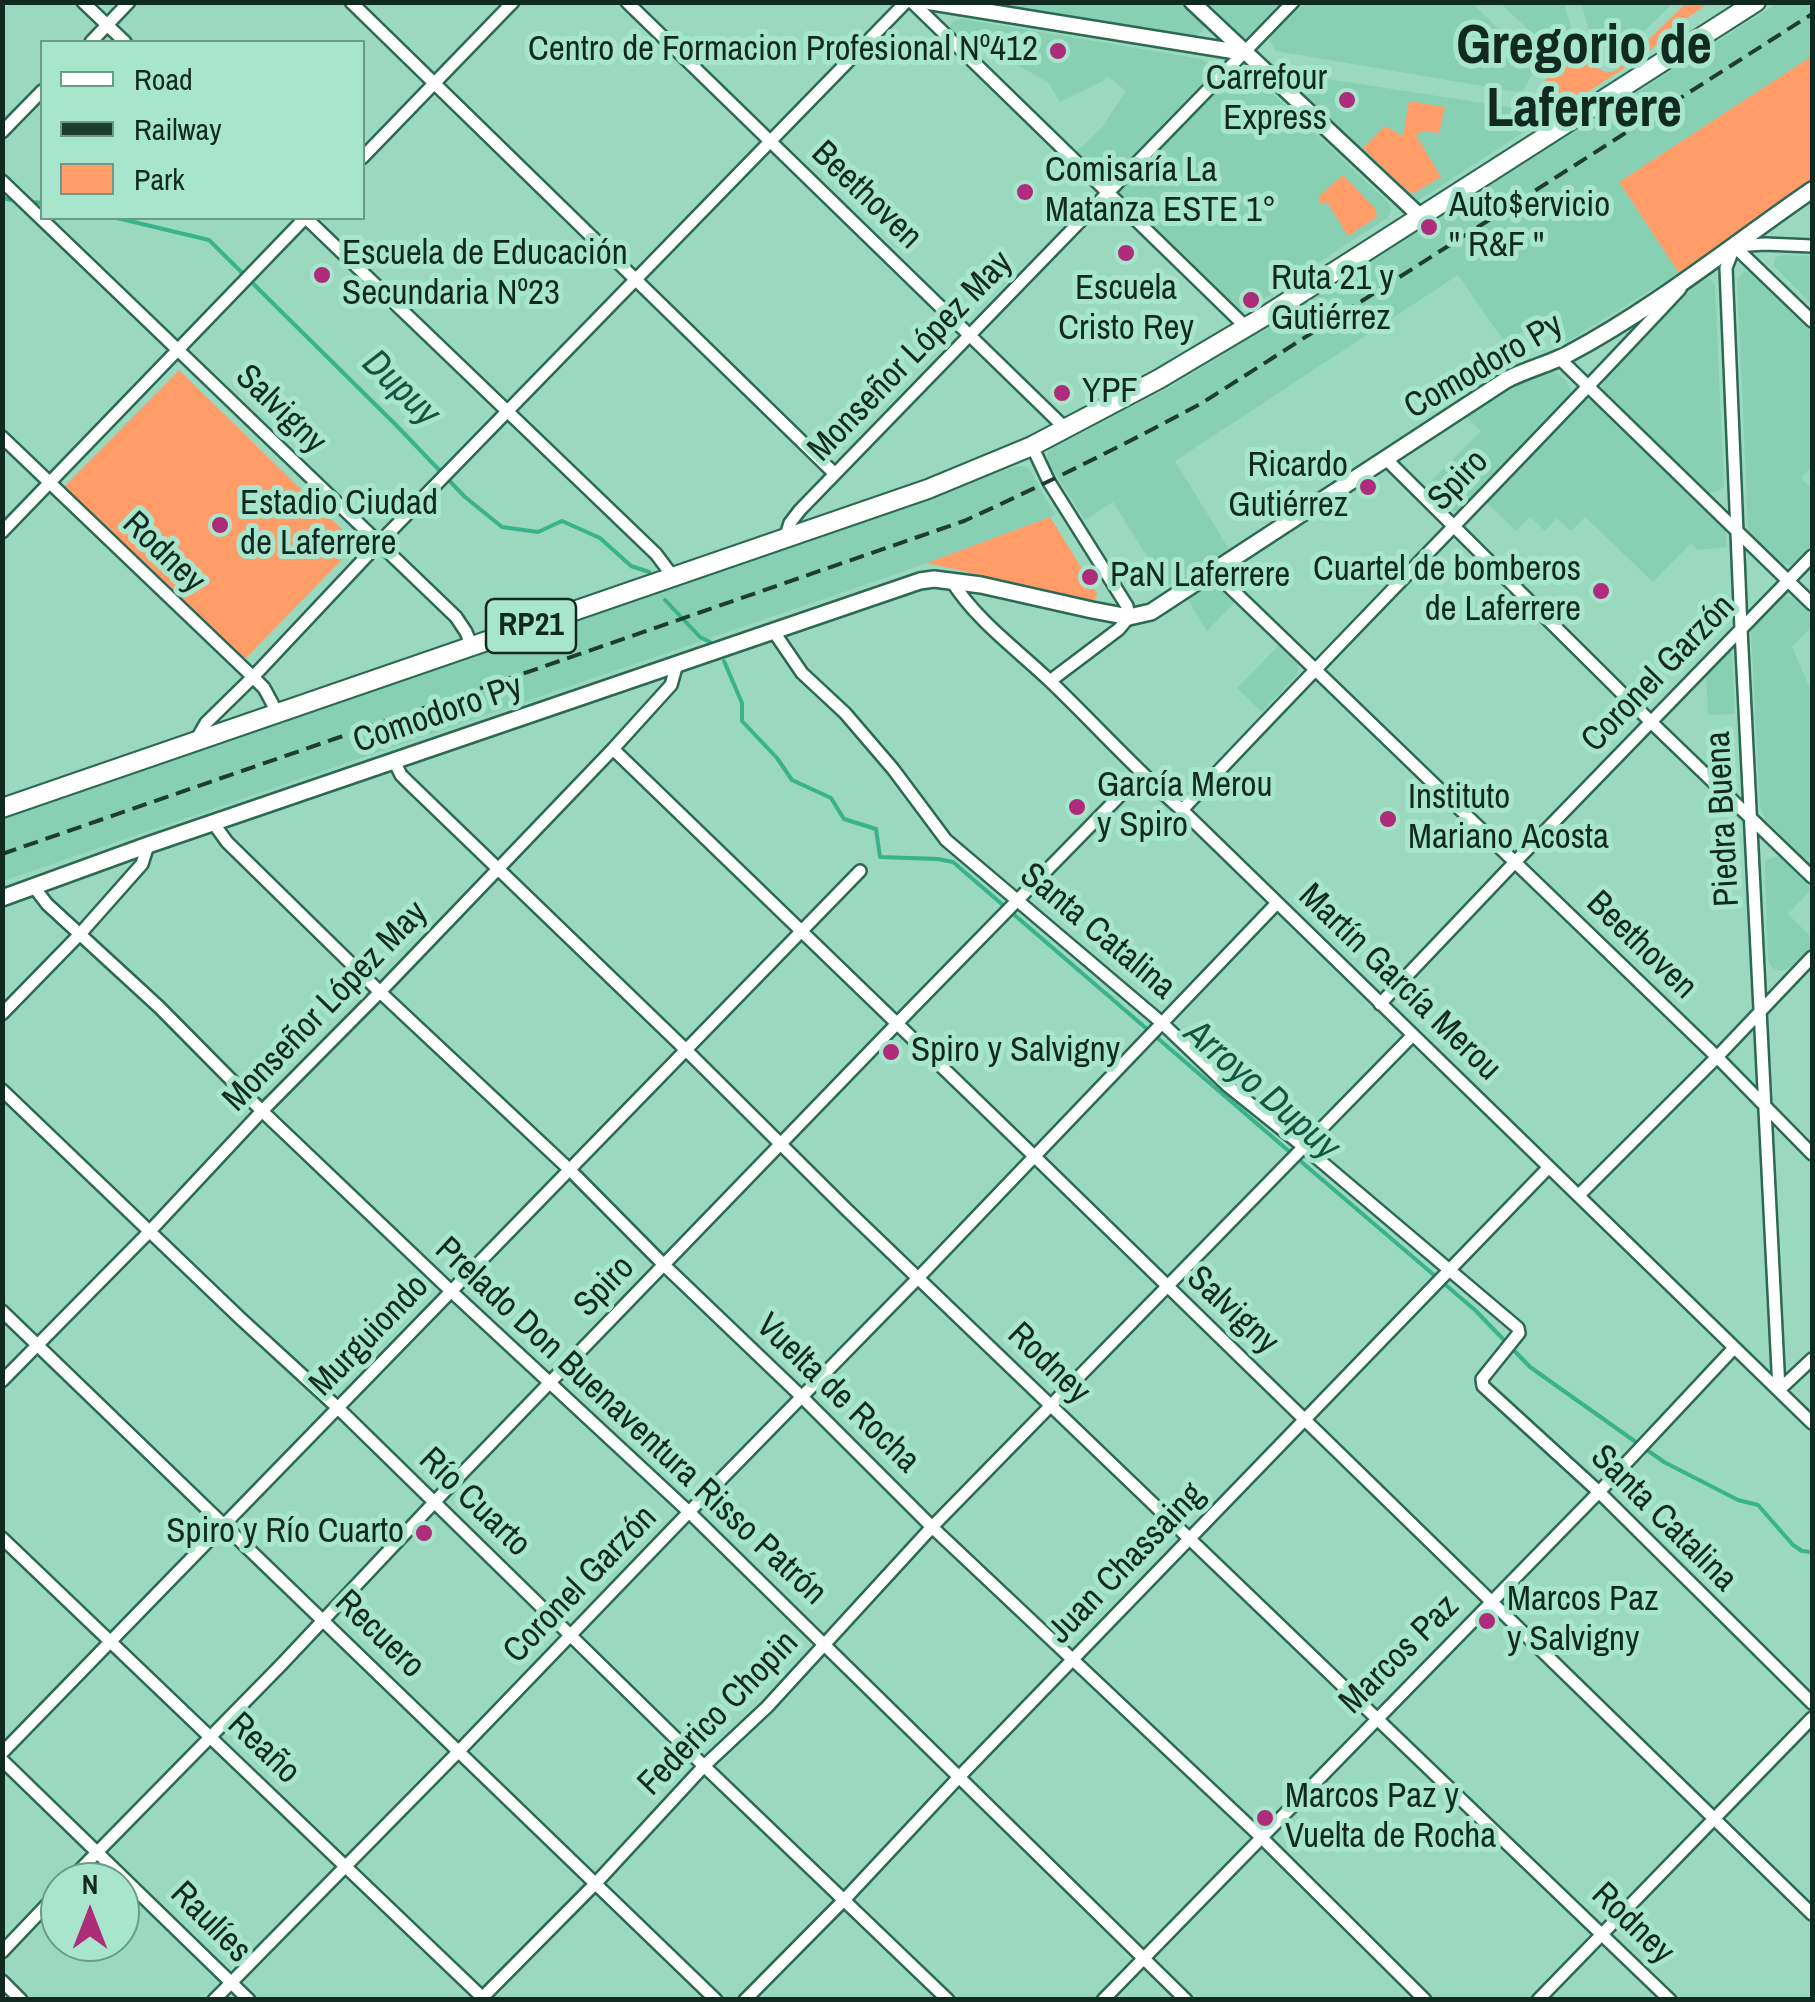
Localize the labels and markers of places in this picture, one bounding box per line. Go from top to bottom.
place label: Centro de Formacion Profesional Nº412 [528,30,1038,72]
marker: Centro de Formacion Profesional Nº412 [1047,40,1069,62]
place label: Carrefour Express [1206,59,1327,141]
marker: Carrefour Express [1336,89,1358,111]
place label: Comisaría La Matanza ESTE 1° [1045,151,1276,233]
marker: Comisaría La Matanza ESTE 1° [1014,181,1036,203]
place label: Auto$ervicio '' R&F '' [1449,186,1610,268]
marker: Auto$ervicio '' R&F '' [1418,216,1440,238]
place label: Escuela de Educación Secundaria Nº23 [342,234,628,316]
marker: Escuela Cristo Rey [1115,242,1137,264]
place label: Ruta 21 y Gutiérrez [1271,259,1394,341]
marker: Escuela de Educación Secundaria Nº23 [311,264,333,286]
place label: Escuela Cristo Rey [1058,269,1194,351]
marker: Ruta 21 y Gutiérrez [1240,289,1262,311]
place label: YPF [1082,372,1138,414]
marker: YPF [1051,382,1073,404]
place label: Ricardo Gutiérrez [1228,446,1348,528]
marker: Ricardo Gutiérrez [1357,476,1379,498]
place label: Estadio Ciudad de Laferrere [240,484,438,566]
marker: Estadio Ciudad de Laferrere [209,514,231,536]
place label: Cuartel de bomberos de Laferrere [1313,550,1581,632]
place label: PaN Laferrere [1110,556,1290,598]
marker: PaN Laferrere [1079,566,1101,588]
marker: Cuartel de bomberos de Laferrere [1590,580,1612,602]
place label: García Merou y Spiro [1097,766,1272,848]
place label: Instituto Mariano Acosta [1408,778,1609,860]
marker: García Merou y Spiro [1066,796,1088,818]
marker: Instituto Mariano Acosta [1377,808,1399,830]
place label: Spiro y Salvigny [911,1031,1120,1073]
marker: Spiro y Salvigny [880,1041,902,1063]
place label: Spiro y Río Cuarto [166,1512,404,1554]
marker: Spiro y Río Cuarto [413,1522,435,1544]
place label: Marcos Paz y Salvigny [1507,1580,1659,1662]
marker: Marcos Paz y Salvigny [1476,1610,1498,1632]
place label: Marcos Paz y Vuelta de Rocha [1285,1777,1496,1859]
marker: Marcos Paz y Vuelta de Rocha [1254,1807,1276,1829]

